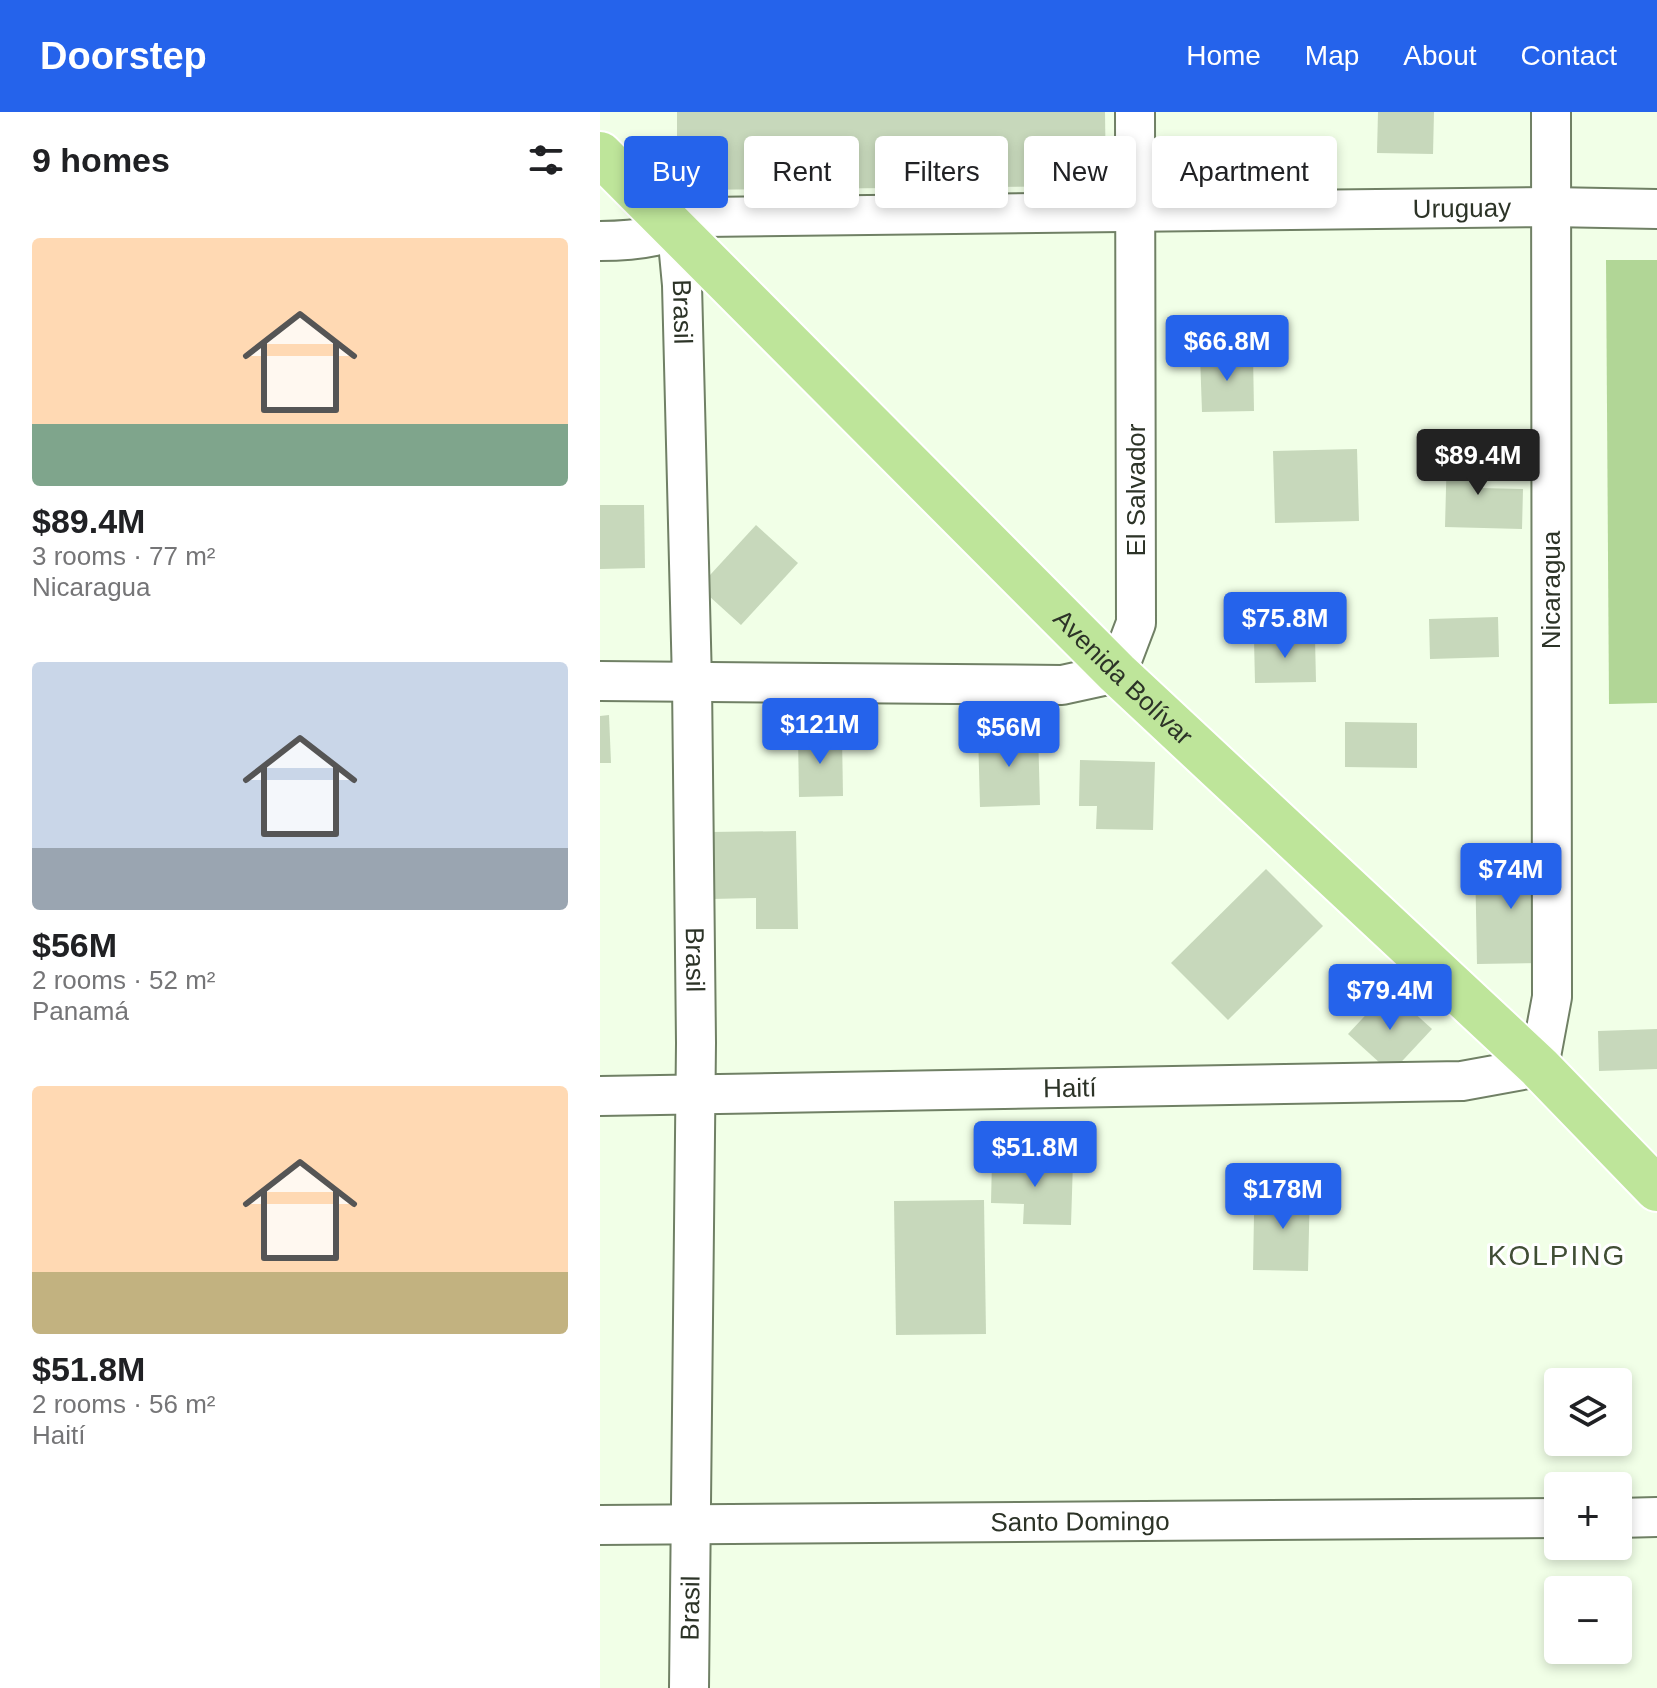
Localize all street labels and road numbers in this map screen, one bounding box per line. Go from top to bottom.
street label: Uruguay [1413,192,1511,224]
street label: Brasil [667,279,698,345]
street label: El Salvador [1121,423,1151,556]
street label: Nicaragua [1536,530,1566,649]
street label: Avenida Bolívar [1047,603,1199,751]
street label: Brasil [680,927,710,992]
street label: Haití [1043,1072,1098,1103]
street label: Santo Domingo [990,1506,1170,1537]
street label: Brasil [674,1575,706,1641]

